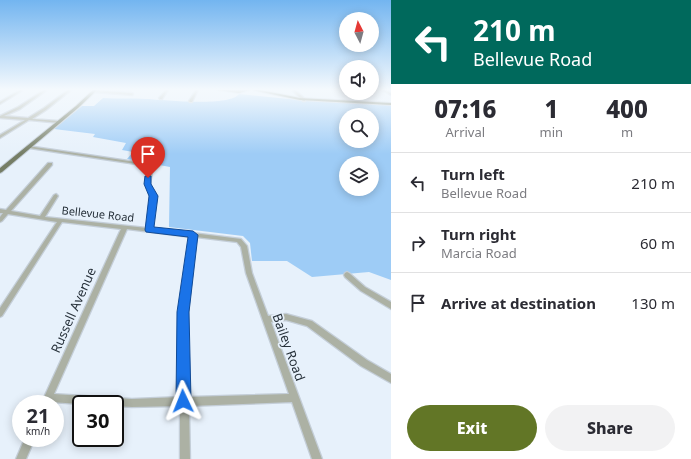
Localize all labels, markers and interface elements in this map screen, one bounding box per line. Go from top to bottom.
text: 210 m [473,11,556,49]
north arrow [339,12,379,52]
map controls [339,12,379,196]
icon: left [407,16,459,68]
text: Bellevue Road [473,47,592,71]
button: sound [339,60,379,100]
text: 07:16 [434,92,496,125]
text: 1 [544,92,558,125]
text: 400 [606,92,648,125]
button: search [339,108,379,148]
text: Arrival [445,123,485,141]
text: min [540,123,563,141]
text: m [621,123,633,141]
pin [131,137,165,178]
icon: arrive [137,143,159,165]
button: layers [339,156,379,196]
text: Turn left [441,164,505,184]
icon: left [407,172,429,194]
text: 210 m [631,173,675,193]
text: Bellevue Road [441,184,527,202]
street label: Bellevue Road [61,202,135,225]
text: Turn right [441,224,516,244]
icon: right [407,232,429,254]
text: 60 m [640,233,675,253]
text: Marcia Road [441,244,517,262]
street label: Russell Avenue [46,264,100,356]
icon: arrive [407,292,429,314]
text: Arrive at destination [441,293,596,313]
text: 130 m [631,293,675,313]
street label: Bailey Road [268,311,310,383]
position arrow [162,380,204,422]
speed limit sign: 30 [72,395,124,447]
text: 21 [27,402,49,429]
button: Exit [407,405,537,451]
button: Share [545,405,675,451]
text: km/h [26,424,50,438]

